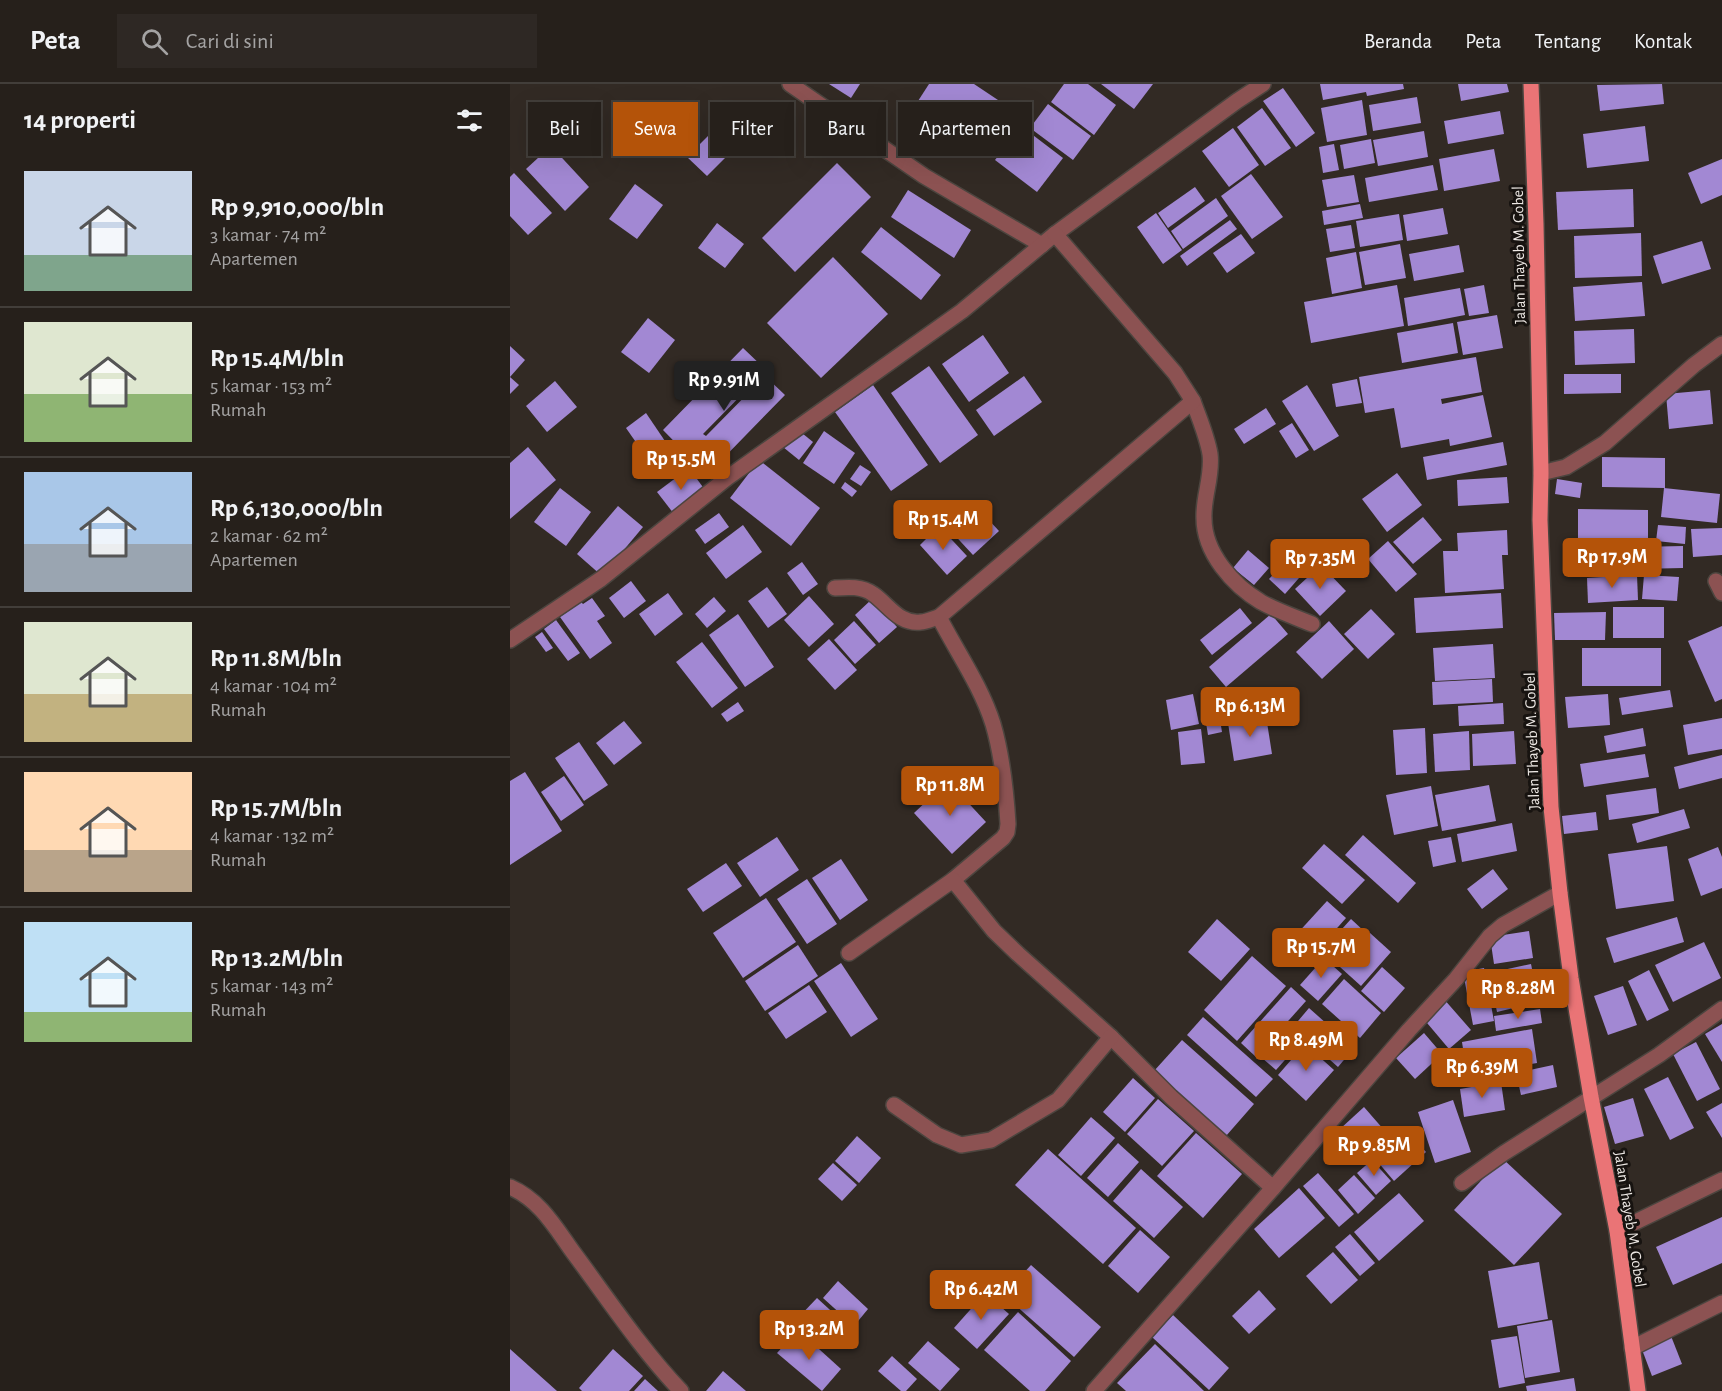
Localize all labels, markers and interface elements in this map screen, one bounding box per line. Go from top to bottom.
search box [117,14,537,68]
icon: search [138,25,171,58]
text: Peta [30,27,81,55]
text: Cari di sini [186,30,274,52]
text: Beranda [1364,31,1432,52]
text: Peta [1465,31,1501,52]
text: Tentang [1534,31,1601,52]
text: Kontak [1634,31,1692,52]
chip: Beli [528,102,601,156]
chip: Sewa [613,102,698,156]
chip: Filter [710,102,794,156]
chip: Baru [806,102,886,156]
chip: Apartemen [898,102,1032,156]
icon: filters [453,104,486,137]
text: 14 properti [24,107,136,133]
street label: Jalan Thayeb M. Gobel [1510,186,1529,324]
text: Rp 9,910,000/bln [210,194,384,220]
icon: home [72,195,144,267]
text: 3 kamar · 74 m² [210,225,326,245]
text: Apartemen [210,249,298,269]
text: Rp 15.4M/bln [210,345,344,371]
icon: home [72,346,144,418]
pin: Rp 9.91M [662,361,786,412]
text: Rp 9.91M [688,370,760,390]
text: 5 kamar · 153 m² [210,376,332,396]
text: Rumah [210,400,266,420]
pin: Rp 15.5M [619,440,743,491]
text: Rp 15.5M [646,449,716,469]
text: Rp 6,130,000/bln [210,495,383,521]
icon: home [72,496,144,568]
pin: Rp 15.4M [881,500,1005,551]
text: Rp 15.4M [907,509,979,529]
text: 2 kamar · 62 m² [210,526,328,546]
pin: Rp 17.9M [1550,538,1674,589]
pin: Rp 7.35M [1258,539,1382,590]
text: Rp 17.9M [1577,547,1647,567]
text: Rp 7.35M [1284,548,1356,568]
text: Apartemen [210,550,298,570]
text: Rp 11.8M/bln [210,645,342,671]
icon: home [72,646,144,718]
street label: Jalan Thayeb M. Gobel [1522,672,1543,810]
text: 4 kamar · 104 m² [210,676,337,696]
pin: Rp 6.13M [1188,687,1312,738]
text: Rp 6.13M [1215,696,1285,716]
text: Rumah [210,700,266,720]
pin: Rp 11.8M [888,766,1012,817]
text: Rp 11.8M [915,775,985,795]
text: Rp 15.7M/bln [210,795,342,821]
icon: home [72,796,144,868]
text: 4 kamar · 132 m² [210,826,334,846]
text: Rumah [210,850,266,870]
pin: Rp 15.7M [1259,928,1383,979]
text: Rp 15.7M [1286,937,1356,957]
text: Rp 13.2M/bln [210,945,343,971]
icon: home [72,946,144,1018]
pin: Rp 8.28M [1456,969,1580,1020]
text: 5 kamar · 143 m² [210,976,333,996]
text: Rp 8.28M [1481,978,1555,998]
text: Rumah [210,1000,266,1020]
pin: Rp 8.49M [1244,1021,1368,1072]
text: Rp 8.49M [1269,1030,1343,1050]
pin: Rp 6.39M [1420,1048,1544,1099]
text: Rp 6.39M [1445,1057,1519,1077]
pin: Rp 9.85M [1312,1126,1436,1177]
text: Rp 9.85M [1337,1135,1411,1155]
street label: Jalan Thayeb M. Gobel [1610,1150,1649,1289]
pin: Rp 6.42M [919,1270,1043,1321]
text: Rp 6.42M [944,1279,1018,1299]
pin: Rp 13.2M [747,1310,871,1361]
text: Rp 13.2M [774,1319,844,1339]

